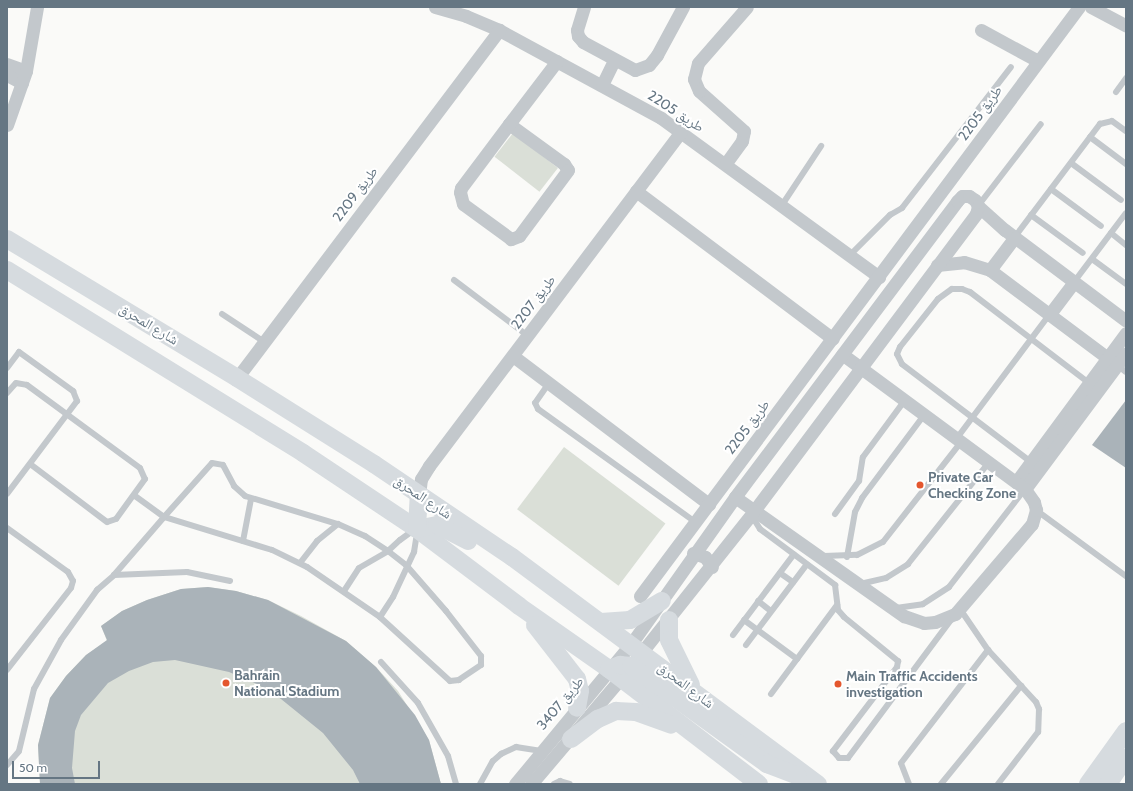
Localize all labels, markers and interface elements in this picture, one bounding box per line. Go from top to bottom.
street label: طريق 2205 [954,82,1006,144]
street label: طريق 2205 [645,87,707,135]
street label: طريق 2209 [329,163,381,225]
street label: طريق 2207 [507,272,559,332]
street label: شارع المحرق [116,300,182,348]
street label: طريق 2205 [721,396,773,458]
place label: Private Car Checking Zone [928,469,1016,502]
street label: شارع المحرق [391,472,455,522]
marker: Private Car Checking Zone [915,480,925,490]
street label: شارع المحرق [655,658,717,712]
place label: Bahrain National Stadium [234,667,339,700]
place label: Main Traffic Accidents investigation [846,668,978,700]
street label: طريق 3407 [533,673,587,733]
marker: Bahrain National Stadium [221,678,231,688]
marker: Main Traffic Accidents investigation [833,679,843,689]
scale bar [14,753,102,779]
text: 50 m [19,760,47,775]

